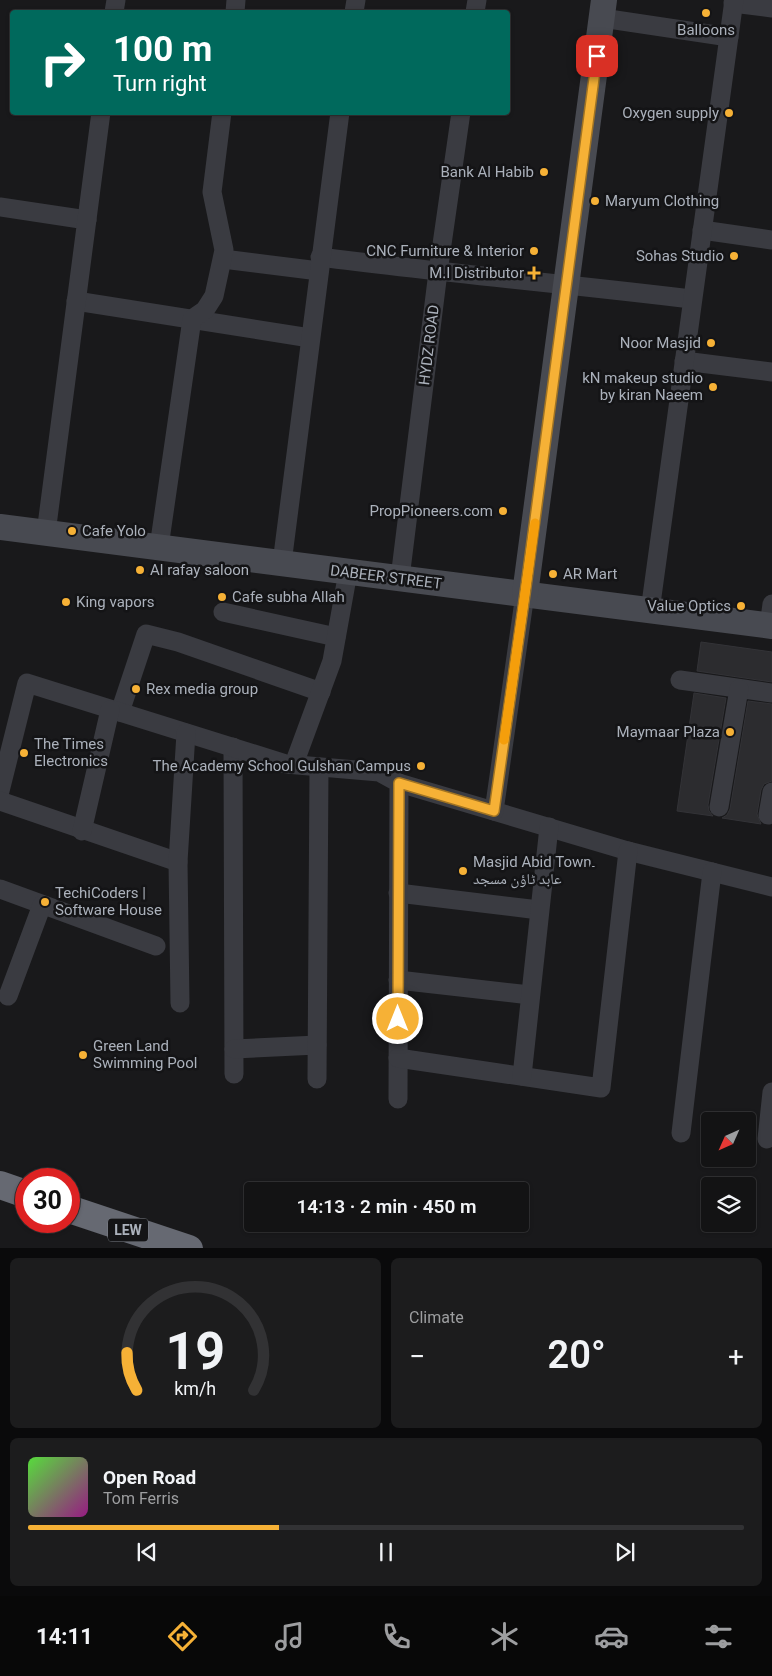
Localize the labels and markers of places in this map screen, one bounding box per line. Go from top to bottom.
marker: Balloons [700,7,712,19]
place label: Balloons [677,21,735,39]
pin [576,35,618,77]
place label: Oxygen supply [622,104,719,122]
marker: Oxygen supply [723,107,735,119]
place label: Bank Al Habib [440,163,534,181]
marker: Bank Al Habib [538,166,550,178]
place label: Maryum Clothing [605,192,719,210]
marker: Maryum Clothing [589,195,601,207]
place label: CNC Furniture & Interior [366,242,524,260]
marker: CNC Furniture & Interior [528,245,540,257]
place label: Sohas Studio [636,247,724,265]
marker: Sohas Studio [728,250,740,262]
place label: M.I Distributor [429,264,524,282]
marker: M.I Distributor [528,267,540,279]
place label: Noor Masjid [620,334,701,352]
marker: Noor Masjid [705,337,717,349]
place label: kN makeup studio by kiran Naeem [582,369,703,404]
marker: kN makeup studio by kiran Naeem [707,381,719,393]
place label: PropPioneers.com [369,502,493,520]
marker: PropPioneers.com [497,505,509,517]
place label: Cafe Yolo [82,522,146,540]
marker: Cafe Yolo [66,525,78,537]
place label: Al rafay saloon [150,561,249,579]
marker: Al rafay saloon [134,564,146,576]
place label: AR Mart [563,565,617,583]
marker: AR Mart [547,568,559,580]
place label: Cafe subha Allah [232,588,345,606]
marker: Cafe subha Allah [216,591,228,603]
place label: King vapors [76,593,155,611]
marker: King vapors [60,596,72,608]
place label: Value Optics [647,597,731,615]
marker: Value Optics [735,600,747,612]
place label: Rex media group [146,680,258,698]
marker: Rex media group [130,683,142,695]
place label: Maymaar Plaza [617,723,720,741]
marker: Maymaar Plaza [724,726,736,738]
place label: The Times Electronics [34,735,108,770]
marker: The Times Electronics [18,747,30,759]
place label: The Academy School Gulshan Campus [153,757,411,775]
marker: The Academy School Gulshan Campus [415,760,427,772]
place label: Masjid Abid Town۔ عابد ٹاؤن مسجد [473,853,596,889]
marker: Masjid Abid Town۔ عابد ٹاؤن مسجد [457,865,469,877]
place label: TechiCoders | Software House [55,884,162,919]
marker: TechiCoders | Software House [39,896,51,908]
place label: Green Land Swimming Pool [93,1037,197,1072]
marker: Green Land Swimming Pool [77,1049,89,1061]

